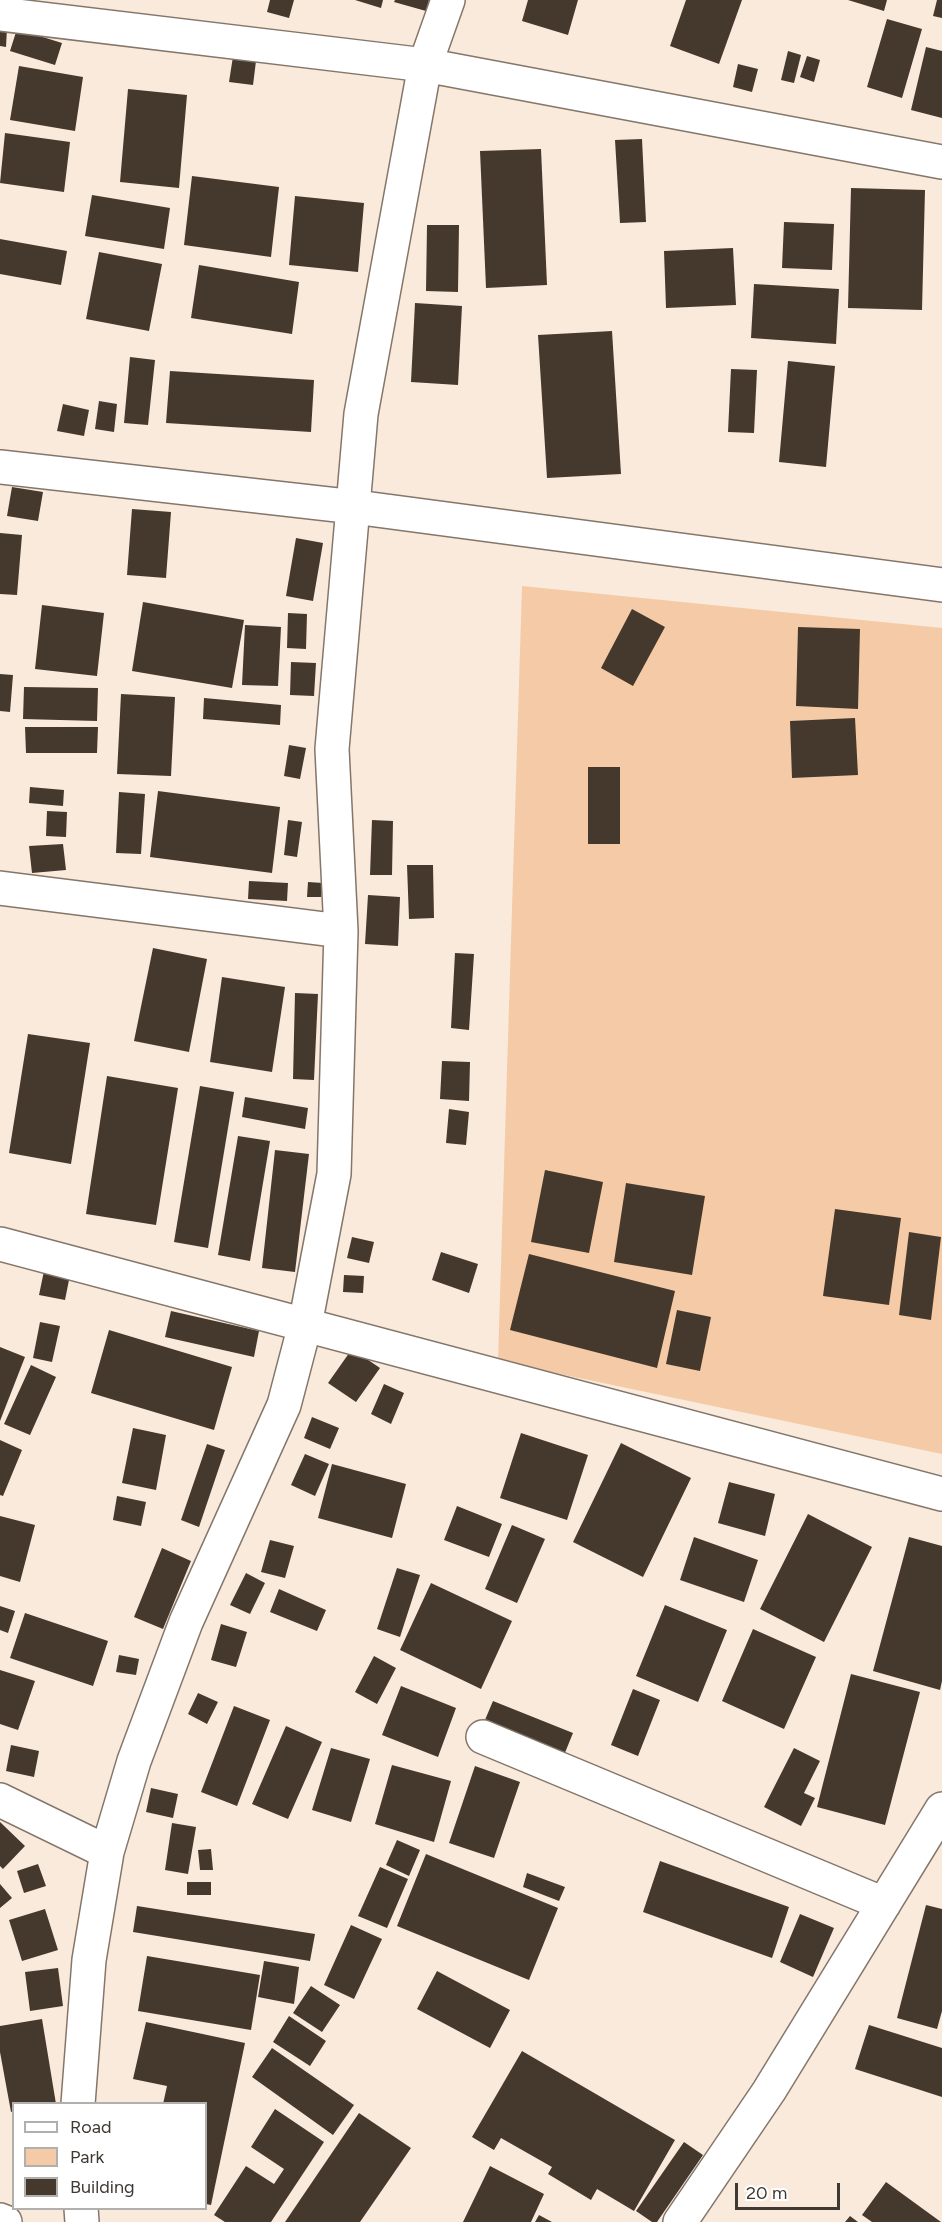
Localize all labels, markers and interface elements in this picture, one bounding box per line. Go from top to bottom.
legend [12,2102,207,2210]
text: Road [70,2116,111,2138]
text: Park [70,2146,104,2168]
scale bar [738,2171,843,2209]
text: Building [70,2176,135,2198]
text: 20 m [746,2182,787,2204]

